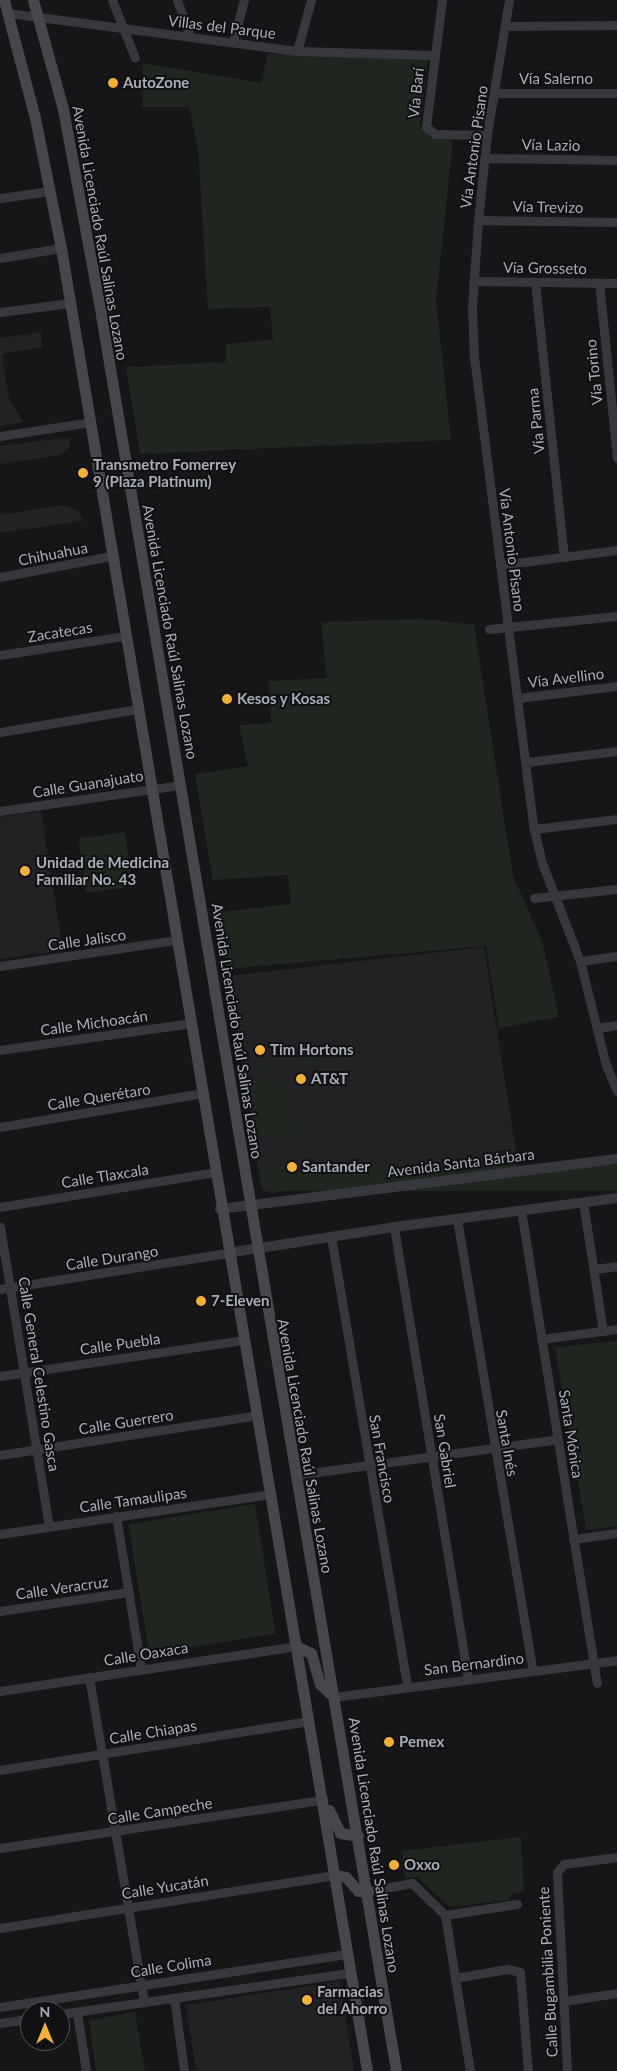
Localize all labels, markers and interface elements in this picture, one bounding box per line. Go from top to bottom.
street label: Villas del Parque [167,11,277,43]
street label: Vía Barí [404,67,428,119]
street label: Vía Salerno [519,70,593,88]
place label: AutoZone [123,74,189,92]
marker: AutoZone [107,77,119,89]
street label: Vía Antonio Pisano [456,84,492,210]
street label: Avenida Licenciado Raúl Salinas Lozano [69,104,131,362]
street label: Vía Lazio [521,135,581,155]
street label: Vía Trevizo [512,197,584,217]
street label: Vía Grosseto [503,258,587,278]
street label: Vía Torino [582,338,606,406]
street label: Vía Parma [524,387,548,455]
place label: Transmetro Fomerrey 9 (Plaza Platinum) [93,455,236,490]
marker: Transmetro Fomerrey 9 (Plaza Platinum) [77,467,89,479]
street label: Vía Antonio Pisano [495,487,529,613]
street label: Avenida Licenciado Raúl Salinas Lozano [139,503,201,761]
street label: Chihuahua [17,538,89,570]
street label: Zacatecas [26,618,94,646]
street label: Vía Avellino [527,664,605,692]
place label: Kesos y Kosas [237,690,331,708]
marker: Kesos y Kosas [221,693,233,705]
street label: Calle Guanajuato [31,766,145,802]
place label: Unidad de Medicina Familiar No. 43 [36,853,169,888]
marker: Unidad de Medicina Familiar No. 43 [18,864,32,878]
street label: Avenida Licenciado Raúl Salinas Lozano [208,902,266,1160]
street label: Calle Jalisco [47,926,127,954]
street label: Calle Michoacán [39,1007,149,1039]
place label: Tim Hortons [270,1041,354,1059]
marker: Tim Hortons [254,1044,266,1056]
place label: AT&T [311,1070,348,1088]
marker: AT&T [295,1073,307,1085]
street label: Calle Querétaro [46,1080,152,1114]
street label: Avenida Santa Bárbara [386,1145,536,1181]
place label: Santander [302,1158,370,1176]
street label: Calle Tlaxcala [60,1160,150,1192]
marker: Santander [286,1161,298,1173]
street label: Calle Durango [65,1242,159,1274]
street label: Calle General Celestino Gasca [15,1275,63,1473]
place label: 7-Eleven [211,1292,270,1310]
marker: 7-Eleven [195,1295,207,1307]
street label: Avenida Licenciado Raúl Salinas Lozano [274,1317,336,1575]
street label: Calle Puebla [79,1329,161,1359]
street label: Santa Mónica [555,1389,587,1479]
street label: Calle Guerrero [77,1406,175,1438]
street label: Santa Inés [492,1408,522,1478]
street label: San Francisco [365,1413,399,1505]
street label: San Gabriel [430,1413,460,1489]
street label: Calle Tamaulipas [78,1484,188,1516]
street label: Calle Veracruz [14,1573,110,1603]
street label: Calle Oaxaca [103,1638,189,1670]
street label: San Bernardino [423,1649,525,1679]
street label: Calle Chiapas [108,1716,198,1748]
street label: Avenida Licenciado Raúl Salinas Lozano [345,1716,403,1974]
place label: Pemex [399,1733,444,1751]
marker: Pemex [383,1736,395,1748]
street label: Calle Campeche [106,1794,214,1828]
place label: Oxxo [404,1856,440,1874]
marker: Oxxo [388,1859,400,1871]
street label: Calle Yucatán [120,1871,210,1903]
street label: Calle Bugambilia Poniente [535,1886,561,2058]
street label: Calle Colima [129,1951,213,1981]
place label: Farmacias del Ahorro [317,1982,388,2017]
marker: Farmacias del Ahorro [301,1994,313,2006]
north arrow [20,2001,70,2051]
text: N [40,2003,50,2020]

